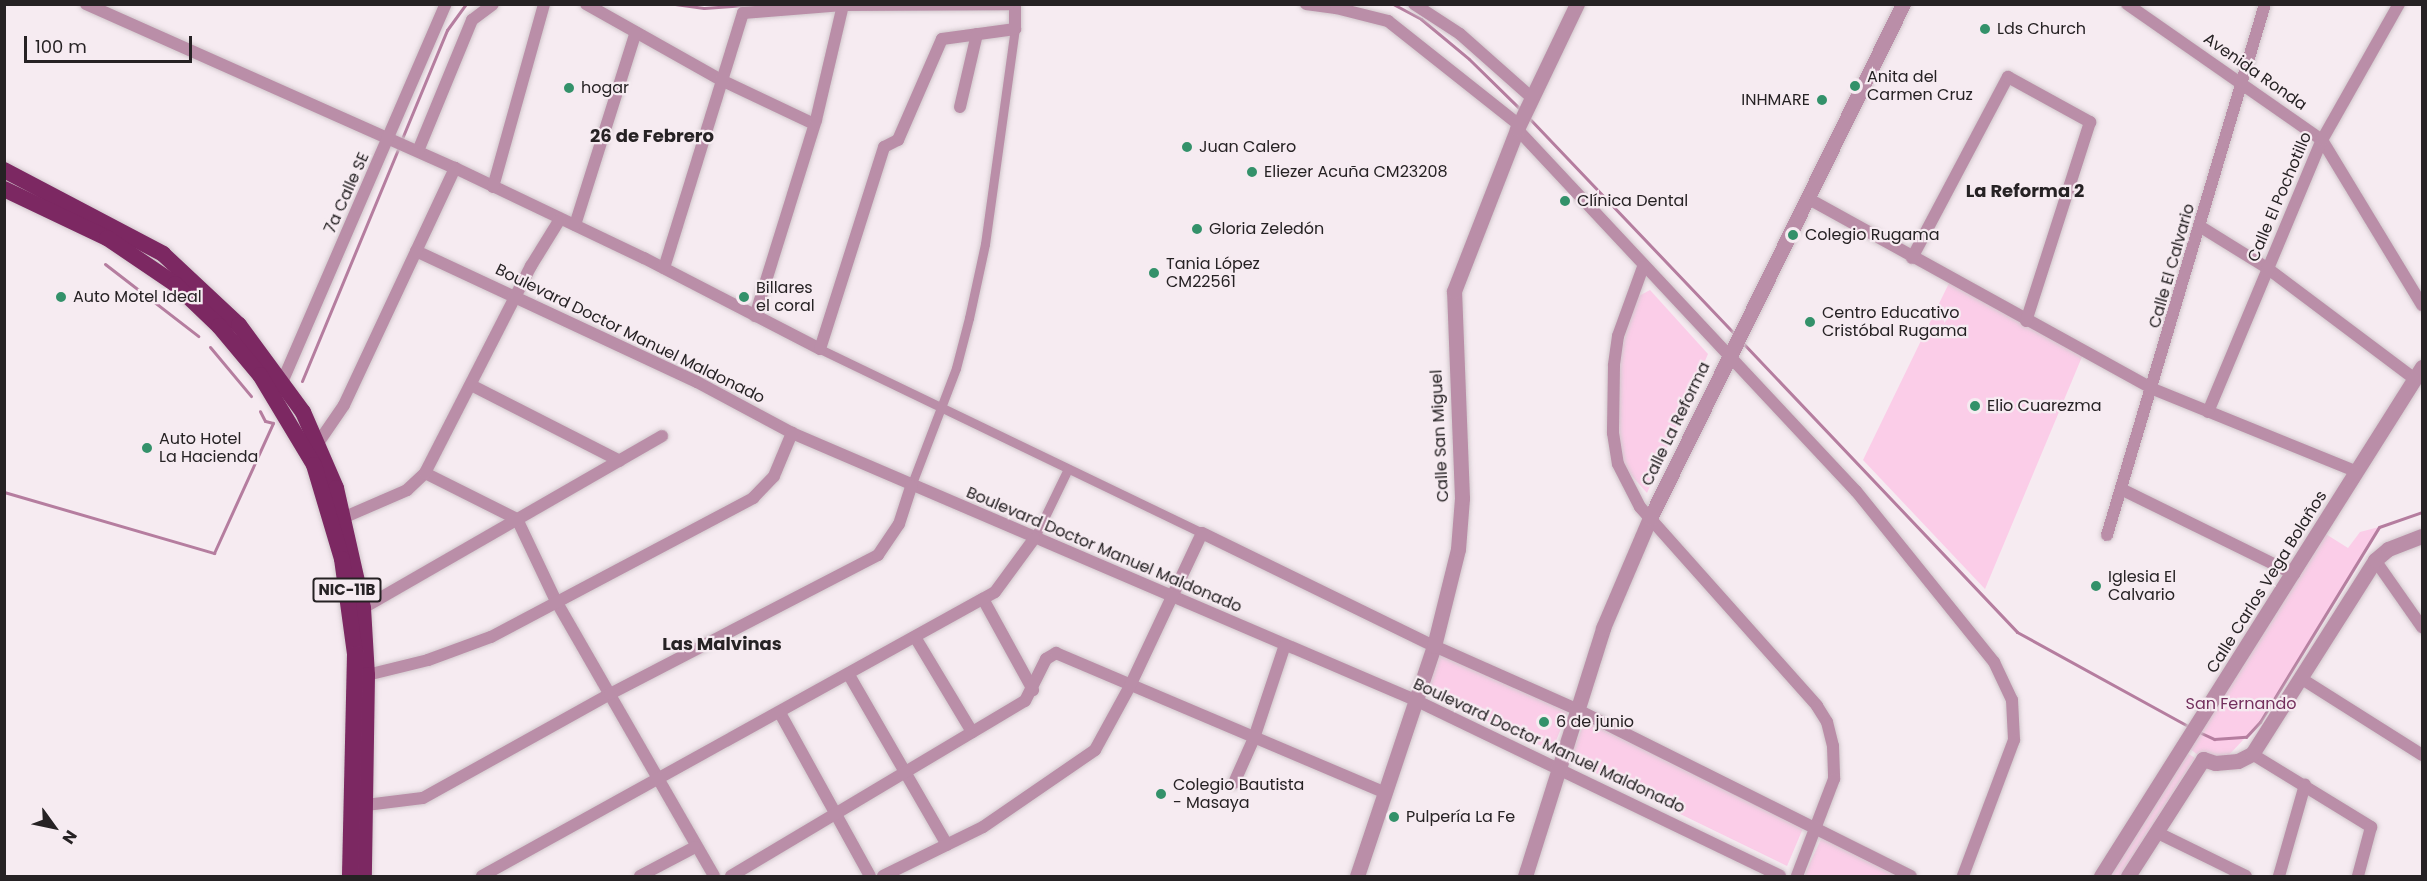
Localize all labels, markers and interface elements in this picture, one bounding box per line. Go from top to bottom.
place label: Lds Church [1997,19,2086,39]
marker: Lds Church [1978,22,1992,36]
scale bar [27,24,195,62]
street label: Avenida Ronda [2200,29,2310,115]
text: 100 m [35,34,87,59]
place label: Anita del Carmen Cruz [1867,67,1973,105]
place label: hogar [581,78,629,98]
marker: Anita del Carmen Cruz [1848,79,1862,93]
marker: hogar [562,81,576,95]
place label: INHMARE [1741,90,1810,110]
marker: INHMARE [1815,93,1829,107]
district label: 26 de Febrero [590,125,714,147]
street label: Calle El Pochotillo [2244,129,2316,265]
place label: Juan Calero [1199,137,1296,157]
marker: Juan Calero [1180,140,1194,154]
street label: 7a Calle SE [321,150,373,236]
place label: Eliezer Acuña CM23208 [1264,162,1448,182]
marker: Eliezer Acuña CM23208 [1245,165,1259,179]
district label: La Reforma 2 [1966,180,2084,202]
place label: Clínica Dental [1577,191,1688,211]
marker: Clínica Dental [1558,194,1572,208]
street label: Calle El Calvario [2145,202,2199,330]
place label: Gloria Zeledón [1209,219,1324,239]
marker: Gloria Zeledón [1190,222,1204,236]
place label: Colegio Rugama [1805,225,1940,245]
marker: Colegio Rugama [1786,228,1800,242]
place label: Tania López CM22561 [1166,254,1260,292]
street label: Boulevard Doctor Manuel Maldonado [492,260,768,408]
marker: Tania López CM22561 [1147,266,1161,280]
place label: Billares el coral [756,278,815,316]
place label: Auto Motel Ideal [73,287,202,307]
marker: Auto Motel Ideal [54,290,68,304]
marker: Billares el coral [737,290,751,304]
place label: Centro Educativo Cristóbal Rugama [1822,303,1967,341]
marker: Centro Educativo Cristóbal Rugama [1803,315,1817,329]
street label: Calle La Reforma [1638,359,1714,489]
street label: Calle San Miguel [1427,369,1453,503]
place label: Elio Cuarezma [1987,396,2101,416]
marker: Elio Cuarezma [1968,399,1982,413]
place label: Auto Hotel La Hacienda [159,429,258,467]
marker: Auto Hotel La Hacienda [140,441,154,455]
street label: Boulevard Doctor Manuel Maldonado [963,483,1245,617]
street label: Calle Carlos Vega Bolaños [2203,487,2331,677]
place label: Iglesia El Calvario [2108,567,2176,605]
road number: NIC-11B [312,578,382,602]
marker: Iglesia El Calvario [2089,579,2103,593]
district label: Las Malvinas [662,633,782,655]
street label: Boulevard Doctor Manuel Maldonado [1410,674,1688,818]
park label: San Fernando [2185,694,2297,714]
place label: 6 de junio [1556,712,1634,732]
marker: 6 de junio [1537,715,1551,729]
place label: Colegio Bautista - Masaya [1173,775,1304,813]
marker: Colegio Bautista - Masaya [1154,787,1168,801]
north arrow [24,797,84,857]
place label: Pulpería La Fe [1406,807,1515,827]
marker: Pulpería La Fe [1387,810,1401,824]
text: N [57,826,82,848]

